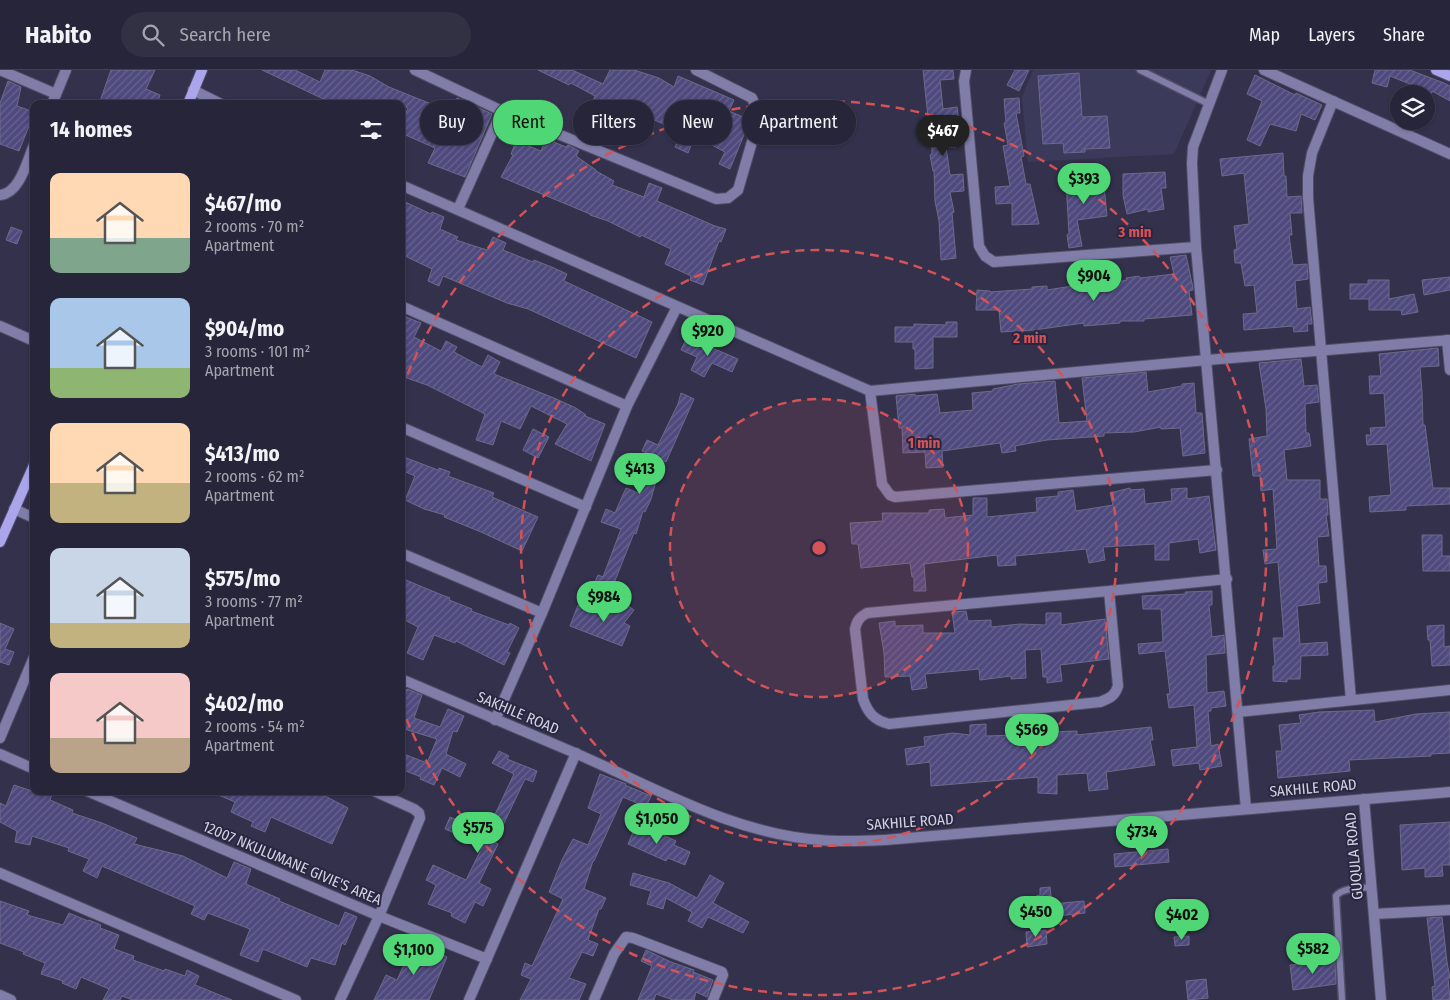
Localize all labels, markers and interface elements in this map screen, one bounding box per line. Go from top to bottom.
search box [121,12,471,57]
text: Habito [25,21,91,49]
icon: search [139,21,167,49]
text: Search here [179,23,271,46]
text: Map [1249,24,1280,46]
text: Layers [1308,24,1355,46]
text: Share [1383,24,1425,46]
map controls [1390,85,1435,130]
button: layers [1390,85,1435,130]
chip: Buy [420,100,483,145]
chip: Rent [493,100,563,145]
chip: Filters [573,100,654,145]
chip: New [664,100,732,145]
chip: Apartment [742,100,856,145]
pin: $467 [913,114,973,157]
icon: filters [357,116,385,144]
text: 14 homes [50,117,132,143]
text: $467 [927,121,959,140]
pin: $393 [1054,162,1114,205]
text: $393 [1069,169,1099,188]
text: $467/mo [205,191,281,217]
icon: home [90,193,150,253]
text: 2 rooms · 70 m² [205,217,304,236]
text: 3 min [1117,223,1152,241]
text: Apartment [205,236,274,255]
pin: $904 [1064,260,1124,302]
text: $904 [1078,266,1110,285]
pin: $920 [678,314,738,357]
text: $904/mo [205,316,284,342]
icon: home [90,318,150,378]
text: $920 [692,321,724,340]
text: 2 min [1012,329,1047,347]
text: 3 rooms · 101 m² [205,342,310,361]
text: Apartment [205,361,274,380]
text: 1 min [908,434,940,452]
text: $413/mo [205,441,280,467]
icon: home [90,443,150,503]
pin: $413 [610,452,670,495]
text: $413 [625,459,655,478]
text: 2 rooms · 62 m² [205,467,304,486]
text: Apartment [205,486,274,505]
centre of rings [810,539,828,557]
text: $575/mo [205,566,280,592]
icon: home [90,568,150,628]
pin: $984 [574,580,634,623]
text: $984 [588,587,620,606]
text: 3 rooms · 77 m² [205,592,303,611]
text: Apartment [205,611,274,630]
street label: SAKHILE ROAD [474,688,562,738]
text: $402/mo [205,691,284,717]
icon: home [90,693,150,753]
pin: $569 [1002,714,1062,756]
text: 2 rooms · 54 m² [205,717,305,736]
text: $569 [1016,720,1048,739]
text: Apartment [205,736,274,755]
street label: SAKHILE ROAD [1269,775,1357,801]
pin: $1,050 [616,802,698,845]
text: $1,050 [636,809,678,828]
street label: SAKHILE ROAD [866,810,954,834]
pin: $575 [448,812,508,854]
street label: GUQULA ROAD [1341,812,1367,900]
pin: $734 [1112,816,1172,858]
street label: 12007 NKULUMANE GIVIE'S AREA [200,817,384,909]
text: $575 [463,818,493,837]
text: $734 [1127,822,1157,841]
pin: $450 [1006,896,1066,938]
pin: $402 [1152,898,1212,941]
text: $450 [1020,902,1052,921]
text: $402 [1166,905,1198,924]
pin: $582 [1283,932,1343,975]
pin: $1,100 [373,934,455,976]
text: $582 [1297,939,1329,958]
text: $1,100 [394,940,434,959]

